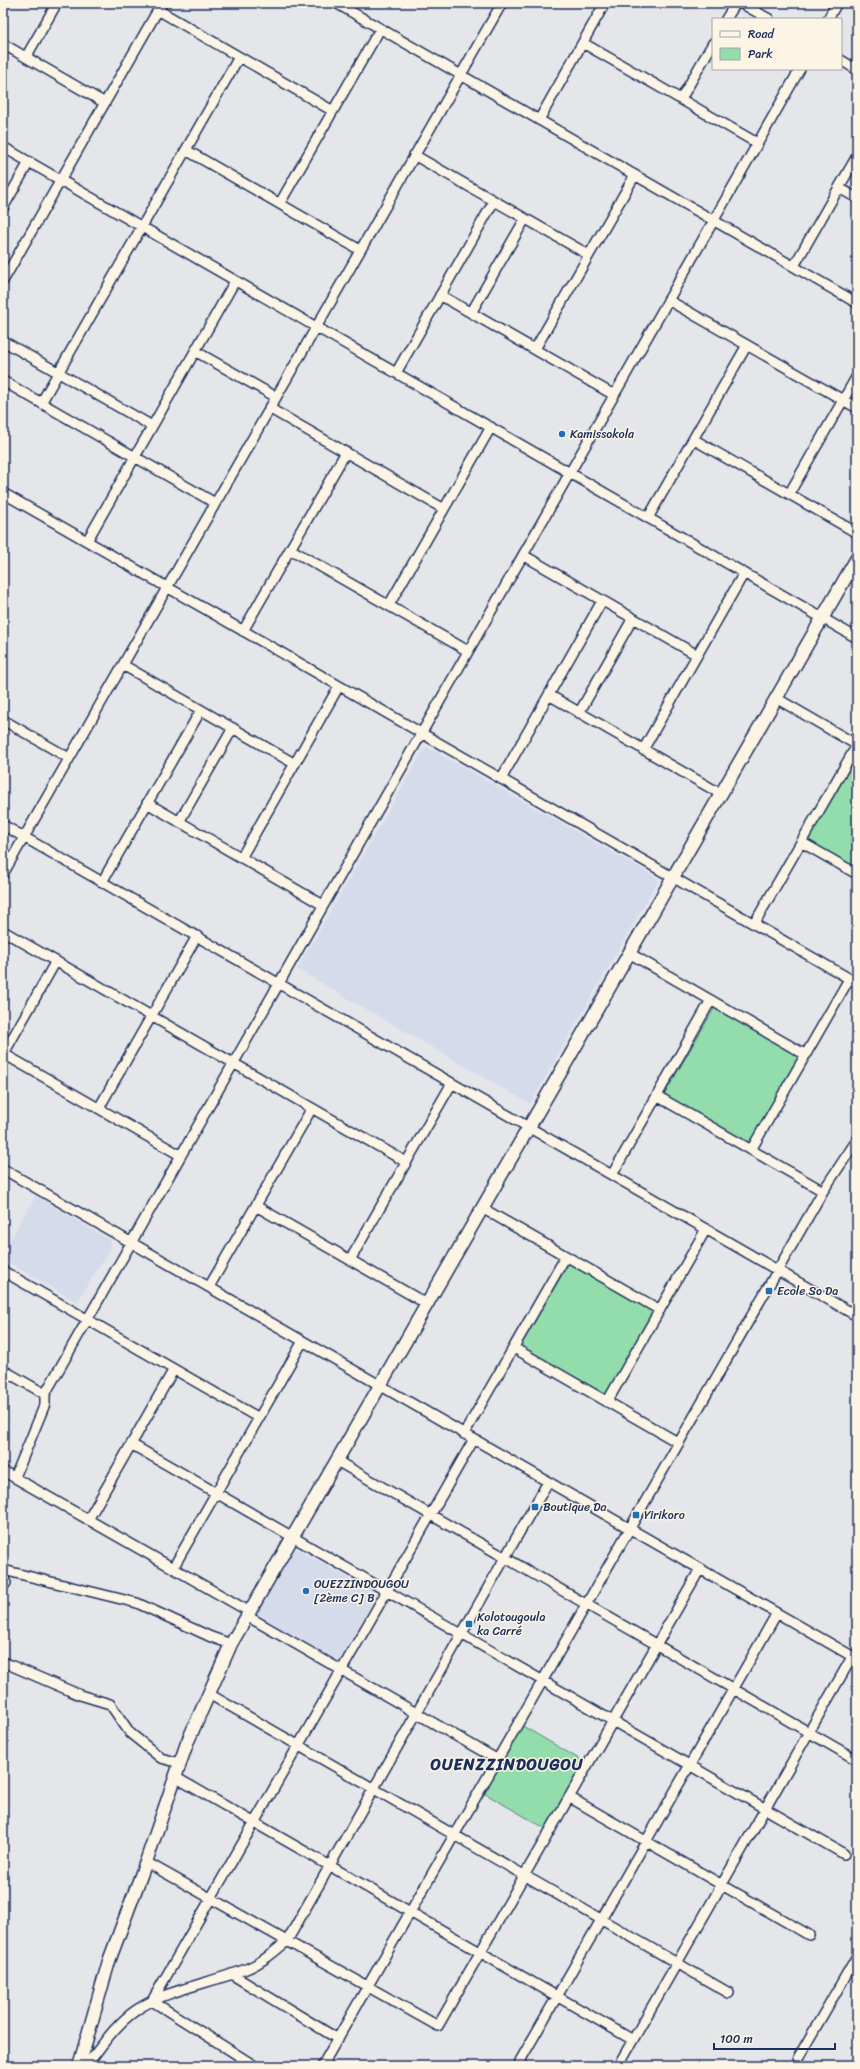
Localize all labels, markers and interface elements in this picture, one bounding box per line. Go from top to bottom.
legend [712,18,842,70]
text: Road [748,23,775,45]
text: Park [748,43,773,65]
place label: Kamissokola [570,423,635,445]
marker: Kamissokola [557,429,567,439]
place label: Ecole So Da [777,1280,838,1302]
marker: Ecole So Da [764,1286,774,1296]
place label: Boutique Da [543,1496,606,1518]
marker: Boutique Da [530,1502,540,1512]
place label: Yirikoro [644,1504,685,1526]
marker: Yirikoro [631,1510,641,1520]
place label: OUEZZINDOUGOU [2ème C] B [314,1573,409,1609]
marker: OUEZZINDOUGOU [2ème C] B [301,1586,311,1596]
place label: Kolotougoula ka Carré [477,1606,546,1642]
marker: Kolotougoula ka Carré [464,1619,474,1629]
district label: OUENZZINDOUGOU [430,1750,584,1779]
scale bar [714,2025,835,2051]
text: 100 m [720,2028,753,2050]

